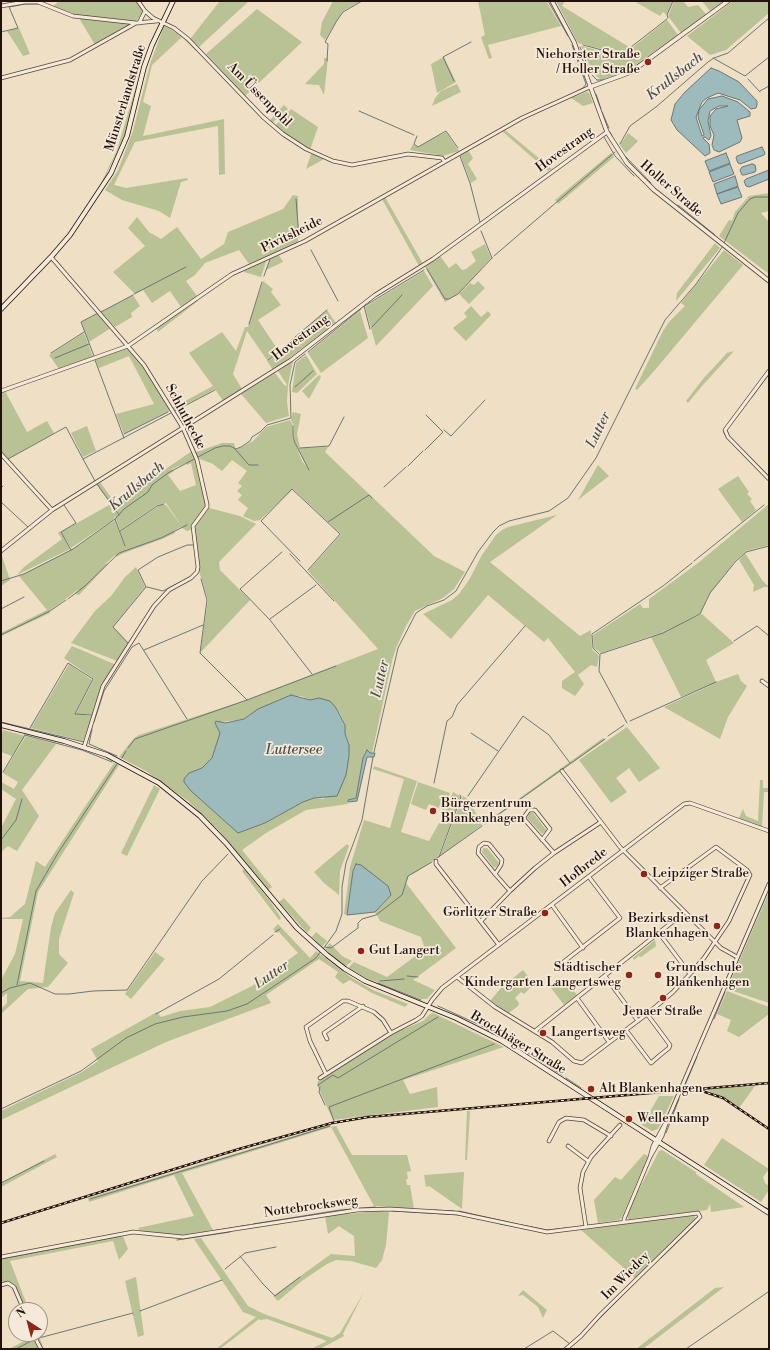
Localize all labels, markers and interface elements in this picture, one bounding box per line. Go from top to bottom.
street label: Münsterlandstraße [102,43,150,153]
place label: Niehorster Straße / Holler Straße [536,47,640,78]
water label: Krullsbach [643,50,707,104]
marker: Niehorster Straße / Holler Straße [643,57,653,67]
street label: Am Üssenpohl [224,60,294,130]
street label: Hovestrang [533,124,597,176]
street label: Holler Straße [636,157,706,221]
street label: Pivitsheide [259,213,325,257]
street label: Hovestrang [269,312,333,364]
street label: Schluthecke [161,382,209,452]
water label: Lutter [583,409,615,451]
water label: Krullsbach [106,459,168,515]
water label: Lutter [369,659,393,699]
water label: Luttersee [266,743,322,759]
place label: Bürgerzentrum Blankenhagen [441,796,532,827]
marker: Bürgerzentrum Blankenhagen [428,806,438,816]
street label: Hofbrede [557,845,611,891]
place label: Leipziger Straße [652,866,749,882]
marker: Leipziger Straße [639,869,649,879]
place label: Görlitzer Straße [443,905,537,921]
marker: Görlitzer Straße [540,908,550,918]
place label: Bezirksdienst Blankenhagen [625,911,709,942]
marker: Bezirksdienst Blankenhagen [712,921,722,931]
place label: Gut Langert [369,943,440,959]
marker: Gut Langert [356,946,366,956]
water label: Lutter [251,957,293,993]
place label: Städtischer Kindergarten Langertsweg [464,960,621,991]
place label: Grundschule Blankenhagen [666,960,750,991]
marker: Städtischer Kindergarten Langertsweg [624,970,634,980]
marker: Grundschule Blankenhagen [653,970,663,980]
marker: Jenaer Straße [658,993,668,1003]
place label: Jenaer Straße [623,1004,703,1020]
street label: Brockhäger Straße [467,1008,569,1078]
place label: Langertsweg [551,1025,626,1041]
marker: Langertsweg [538,1028,548,1038]
place label: Alt Blankenhagen [599,1081,703,1097]
marker: Alt Blankenhagen [586,1084,596,1094]
place label: Wellenkamp [637,1111,709,1127]
marker: Wellenkamp [624,1114,634,1124]
street label: Nottebrocksweg [263,1193,359,1221]
street label: Im Wiedey [599,1249,653,1303]
north arrow [8,1302,48,1342]
text: N [14,1305,29,1321]

